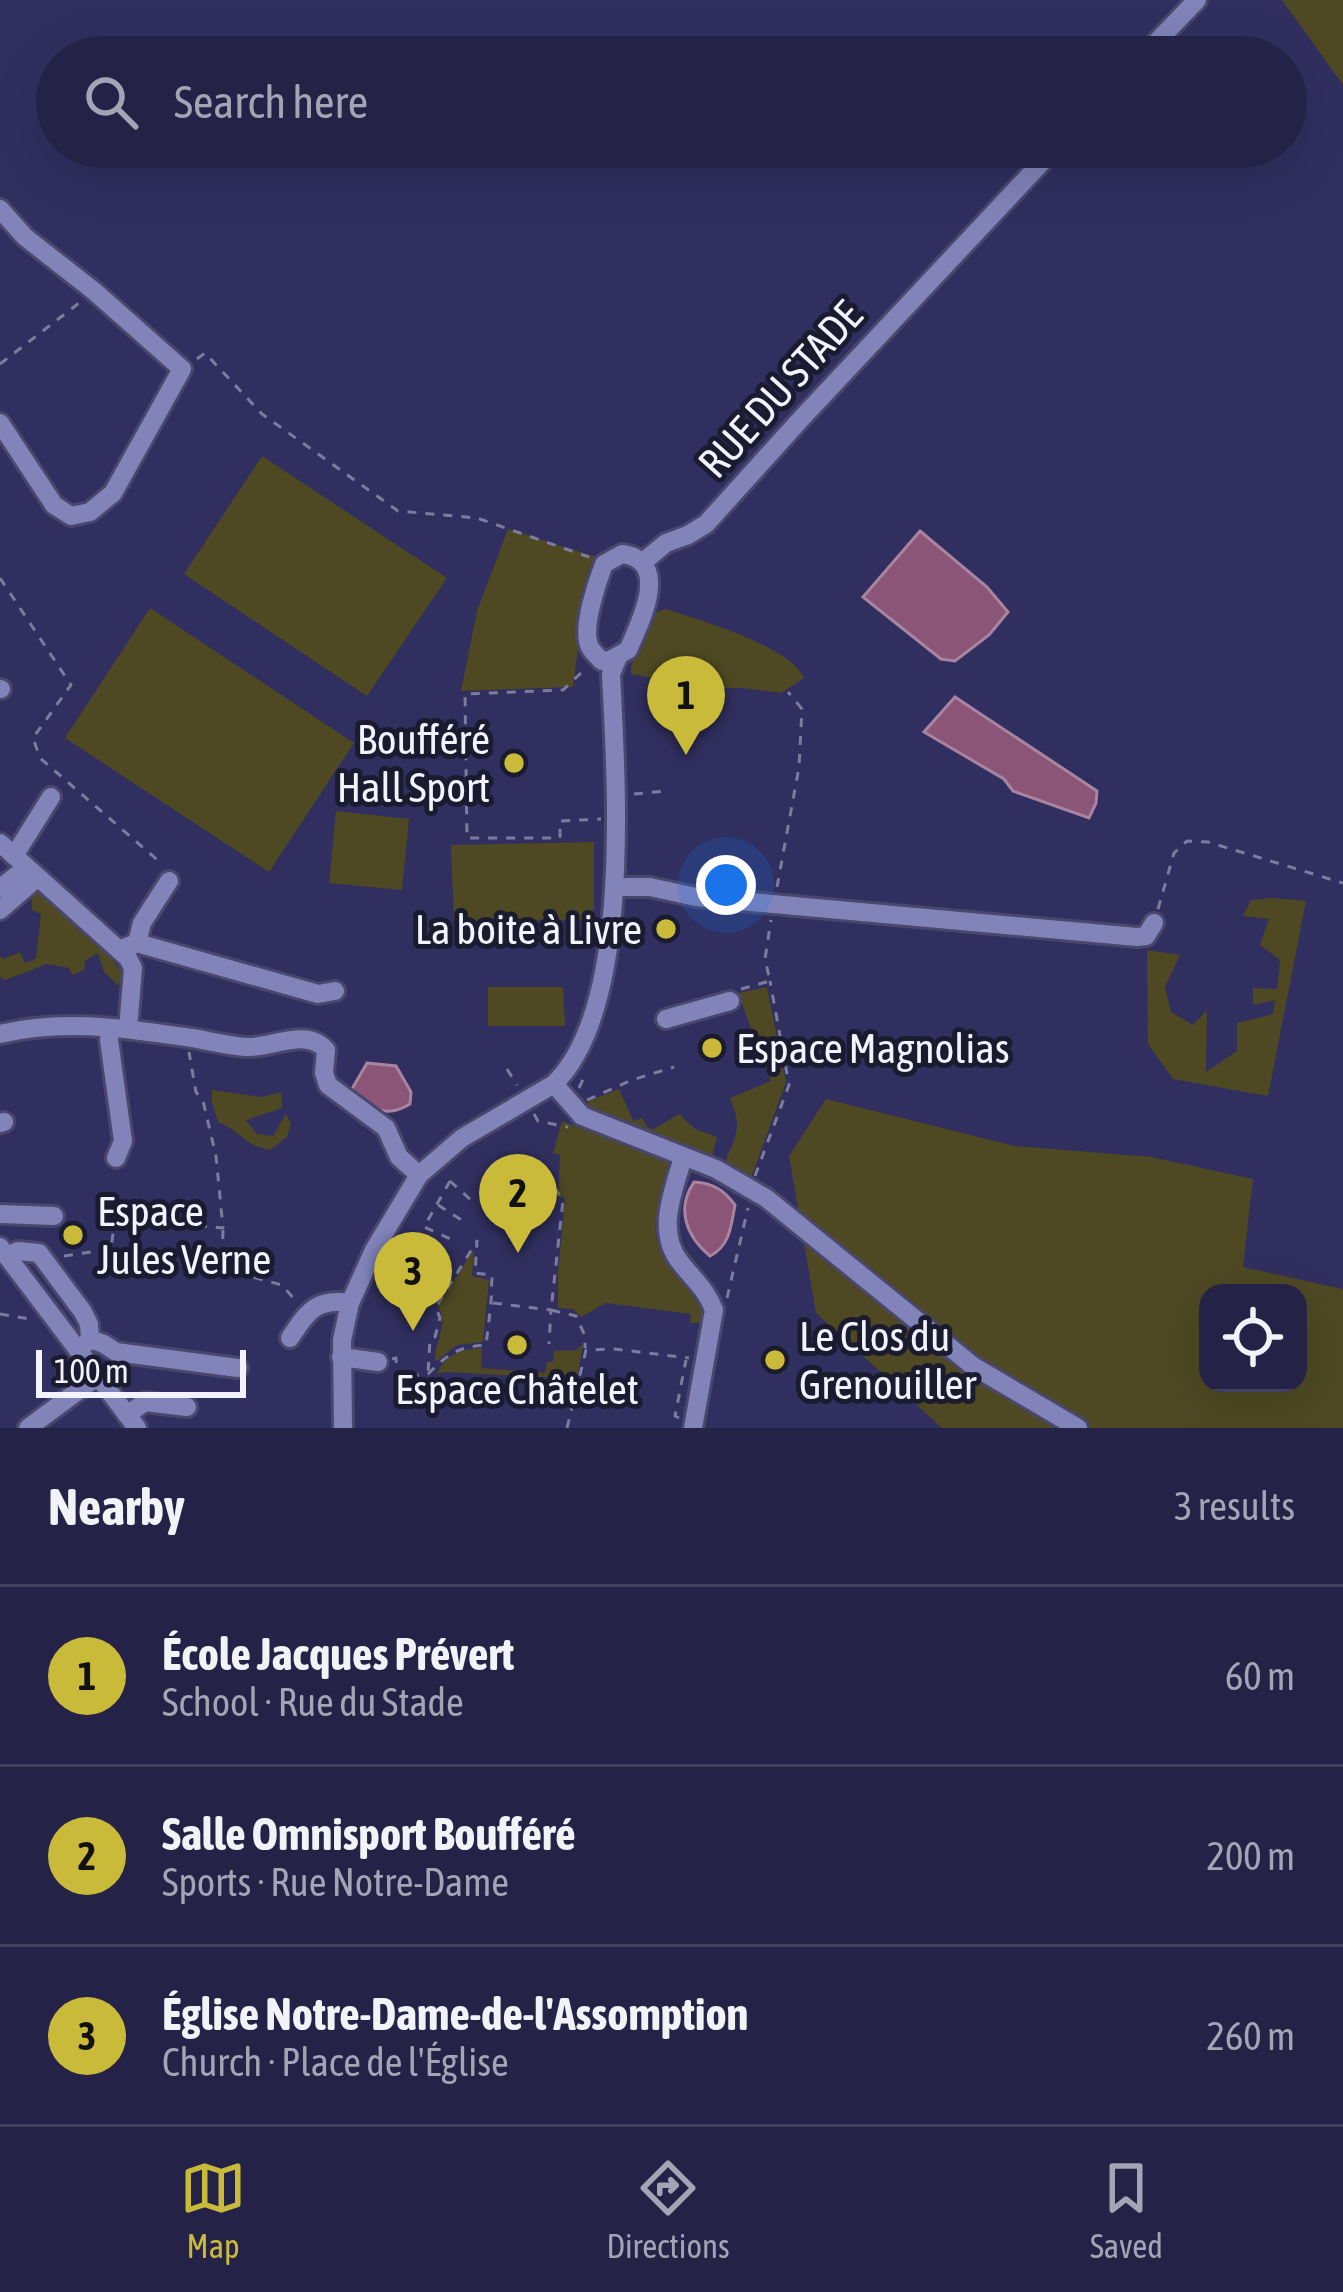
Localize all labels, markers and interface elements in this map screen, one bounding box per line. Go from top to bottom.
search box [36,36,1307,168]
icon: search [78,69,144,135]
text: Search here [174,76,368,128]
street label: RUE DU STADE [689,291,871,487]
pin: 1 [647,656,725,755]
place label: Boufféré Hall Sport [337,715,490,811]
marker: Boufféré Hall Sport [501,750,527,776]
your location [696,855,756,915]
place label: La boite à Livre [415,905,642,953]
marker: La boite à Livre [653,916,679,942]
place label: Espace Magnolias [736,1024,1010,1072]
marker: Espace Magnolias [699,1035,725,1061]
pin: 2 [479,1154,557,1253]
place label: Espace Jules Verne [97,1187,271,1283]
marker: Espace Jules Verne [60,1222,86,1248]
pin: 3 [374,1232,452,1331]
map controls [1199,1284,1307,1392]
button: locate [1199,1284,1307,1392]
place label: Le Clos du Grenouiller [799,1312,977,1408]
marker: Espace Châtelet [504,1332,530,1358]
scale bar [36,1344,246,1397]
marker: Le Clos du Grenouiller [762,1347,788,1373]
text: 100 m [54,1352,129,1390]
place label: Espace Châtelet [395,1365,639,1413]
text: Nearby [48,1477,185,1536]
text: 3 results [1174,1484,1295,1528]
text: École Jacques Prévert [162,1628,514,1680]
text: 1 [78,1654,96,1698]
text: 60 m [1225,1654,1295,1698]
text: School · Rue du Stade [162,1680,464,1724]
text: Salle Omnisport Boufféré [162,1808,576,1860]
text: 2 [78,1834,96,1878]
text: 200 m [1207,1834,1295,1878]
text: Sports · Rue Notre-Dame [162,1860,509,1904]
text: Église Notre-Dame-de-l'Assomption [162,1988,748,2040]
text: 3 [78,2014,96,2058]
text: 260 m [1207,2014,1295,2058]
text: Church · Place de l'Église [162,2040,509,2084]
tab: Map [180,2155,246,2265]
tab: Directions [606,2155,730,2265]
tab: Saved [1090,2155,1163,2265]

